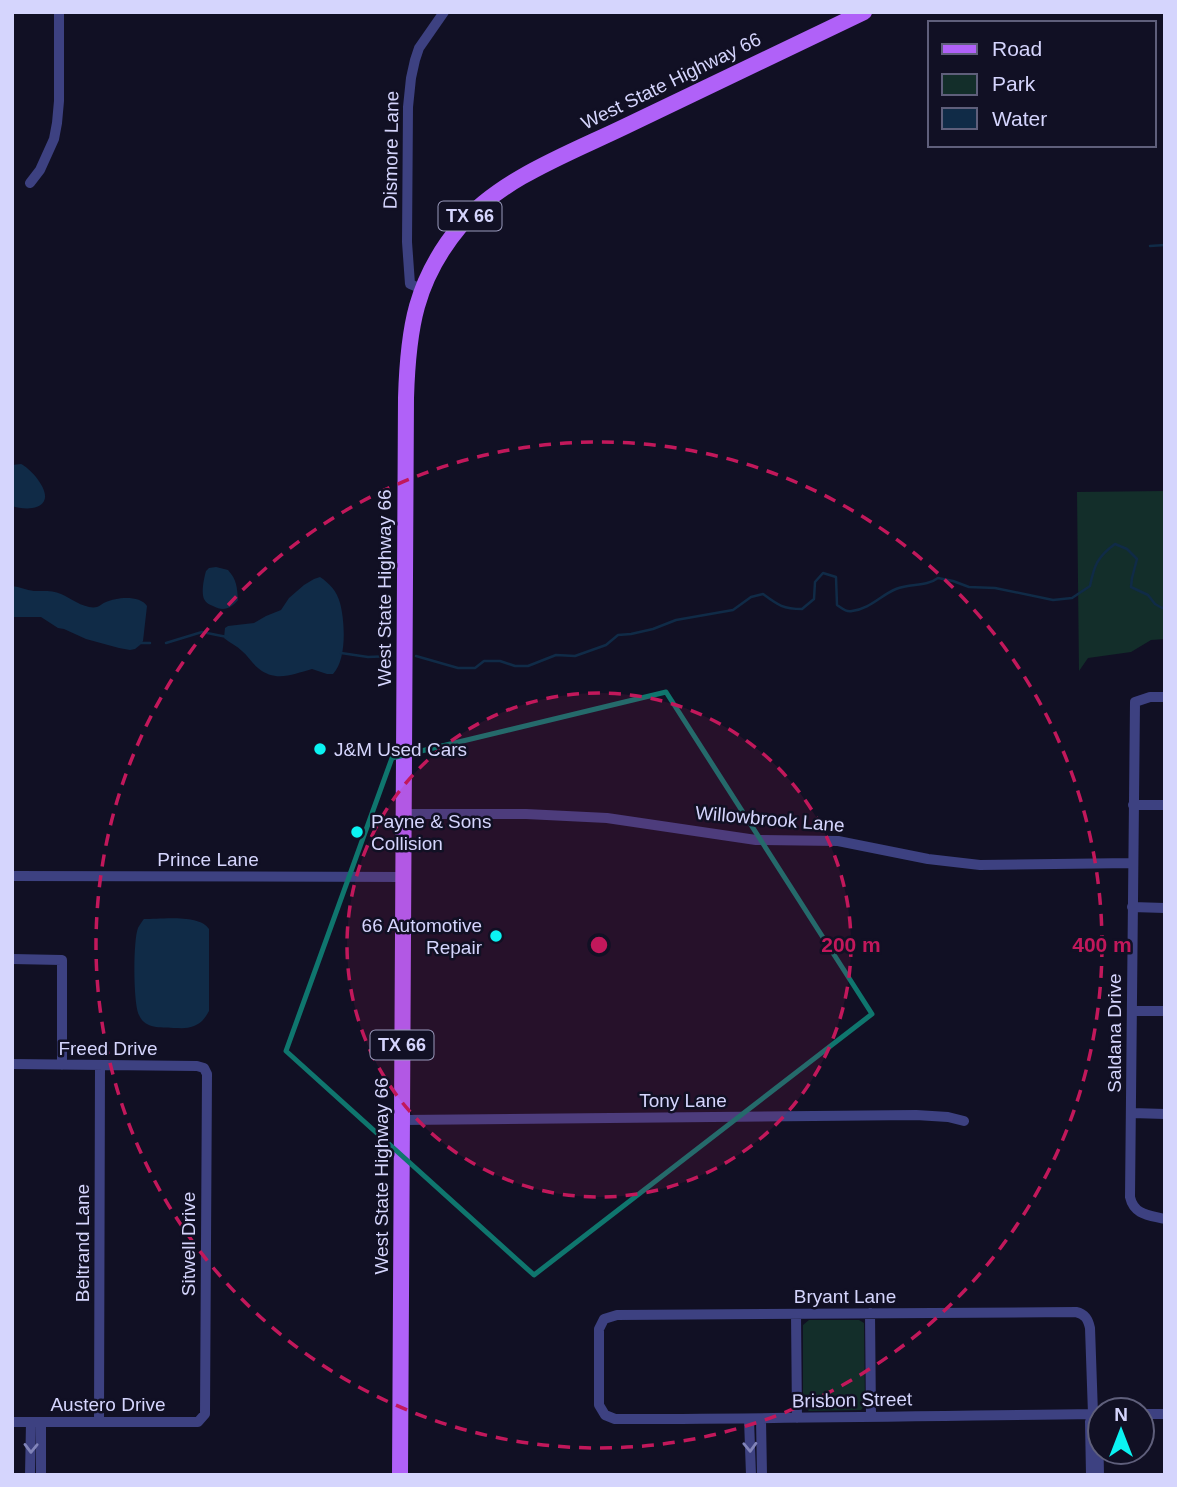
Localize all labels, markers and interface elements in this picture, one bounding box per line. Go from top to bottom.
legend [928,21,1156,147]
street label: West State Highway 66 [578,28,764,134]
text: Road [992,37,1042,60]
text: Park [992,72,1036,95]
street label: Dismore Lane [379,91,403,209]
text: Water [992,107,1047,130]
road number: TX 66 [438,202,502,230]
street label: West State Highway 66 [374,489,395,687]
place label: J&M Used Cars [334,739,467,760]
marker: J&M Used Cars [312,741,328,757]
street label: Willowbrook Lane [694,802,846,836]
place label: Payne & Sons Collision [371,811,491,854]
marker: Payne & Sons Collision [349,824,365,840]
street label: Prince Lane [157,849,259,870]
place label: 66 Automotive Repair [362,915,483,958]
marker: 66 Automotive Repair [488,928,504,944]
centre of rings [587,933,611,957]
text: 200 m [821,933,881,956]
text: 400 m [1072,933,1132,956]
street label: Saldana Drive [1104,973,1125,1093]
road number: TX 66 [370,1030,434,1060]
street label: Freed Drive [58,1038,158,1059]
street label: West State Highway 66 [371,1077,392,1275]
street label: Tony Lane [639,1090,727,1111]
street label: Beltrand Lane [72,1184,93,1302]
street label: Sitwell Drive [178,1192,199,1296]
street label: Bryant Lane [794,1286,896,1307]
street label: Brisbon Street [792,1388,913,1412]
street label: Austero Drive [50,1394,166,1415]
north arrow [1086,1396,1156,1466]
text: N [1114,1404,1128,1425]
one-way arrow [742,1442,758,1452]
one-way arrow [23,1443,38,1454]

